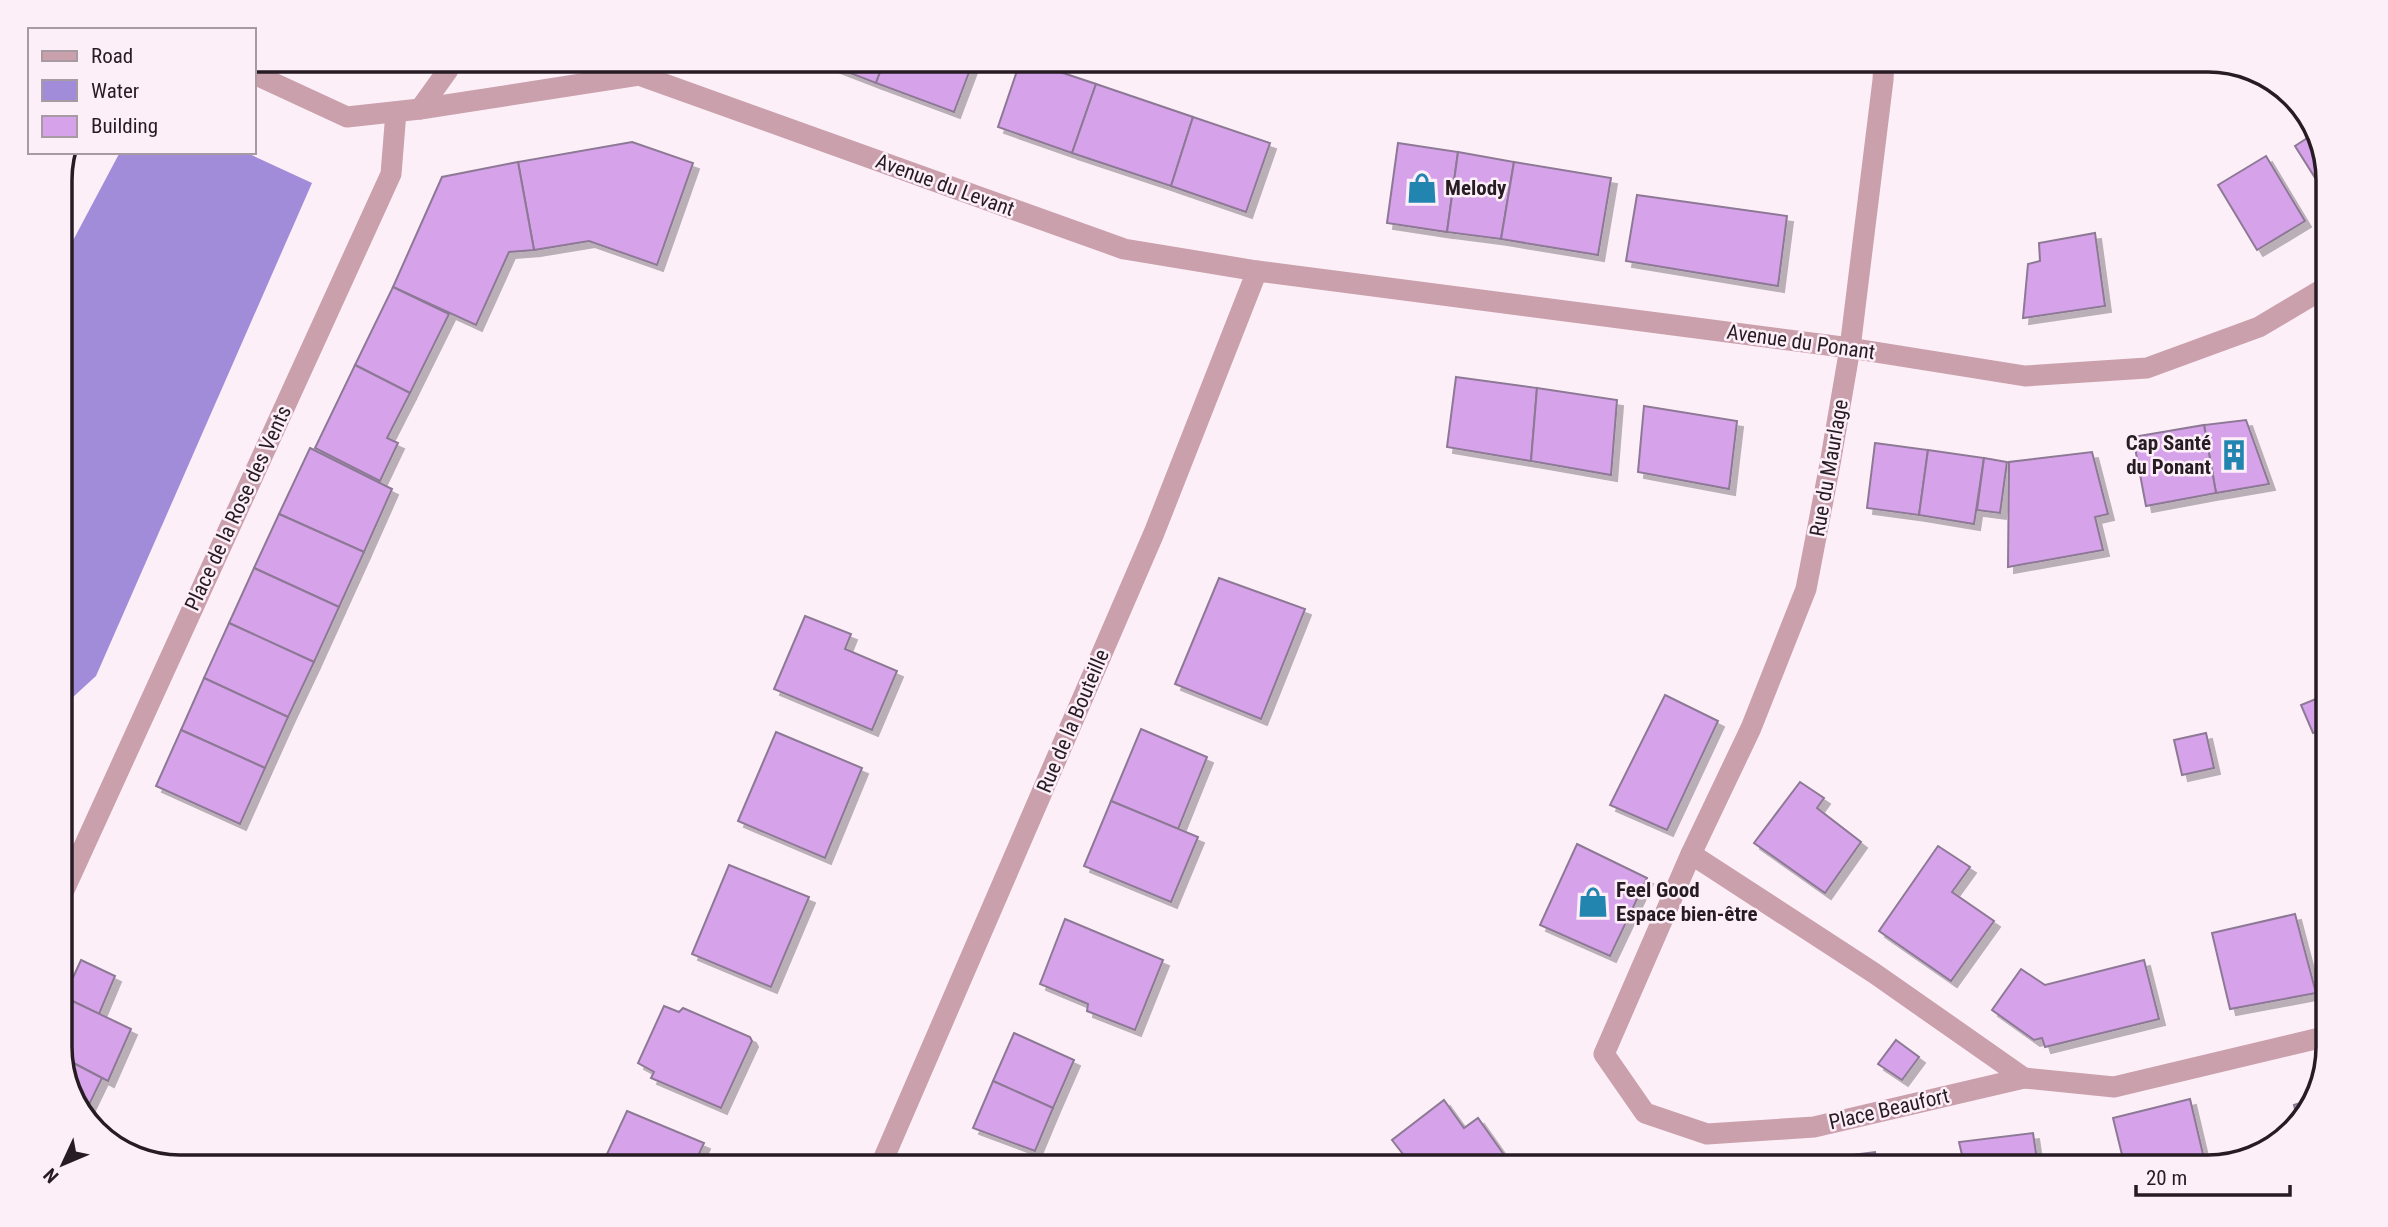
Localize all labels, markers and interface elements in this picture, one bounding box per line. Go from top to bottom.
legend [28,28,256,154]
text: Road [91,44,133,68]
text: Water [91,79,139,103]
text: Building [91,114,158,138]
street label: Avenue du Levant [872,149,1018,221]
shop icon: Melody [1405,171,1439,205]
place label: Melody [1445,176,1507,200]
street label: Avenue du Ponant [1725,320,1877,364]
street label: Rue du Maurlage [1805,397,1853,538]
street label: Place de la Rose des Vents [180,402,296,614]
place label: Cap Santé du Ponant [2126,431,2211,479]
building icon: Cap Santé du Ponant [2217,438,2251,472]
street label: Rue de la Bouteille [1032,646,1114,796]
place label: Feel Good Espace bien-être [1616,878,1758,926]
shop icon: Feel Good Espace bien-être [1576,885,1610,919]
street label: Place Beaufort [1827,1084,1951,1134]
north arrow [28,1129,98,1199]
scale bar [2136,1154,2290,1198]
text: N [39,1163,63,1188]
text: 20 m [2146,1166,2187,1190]

